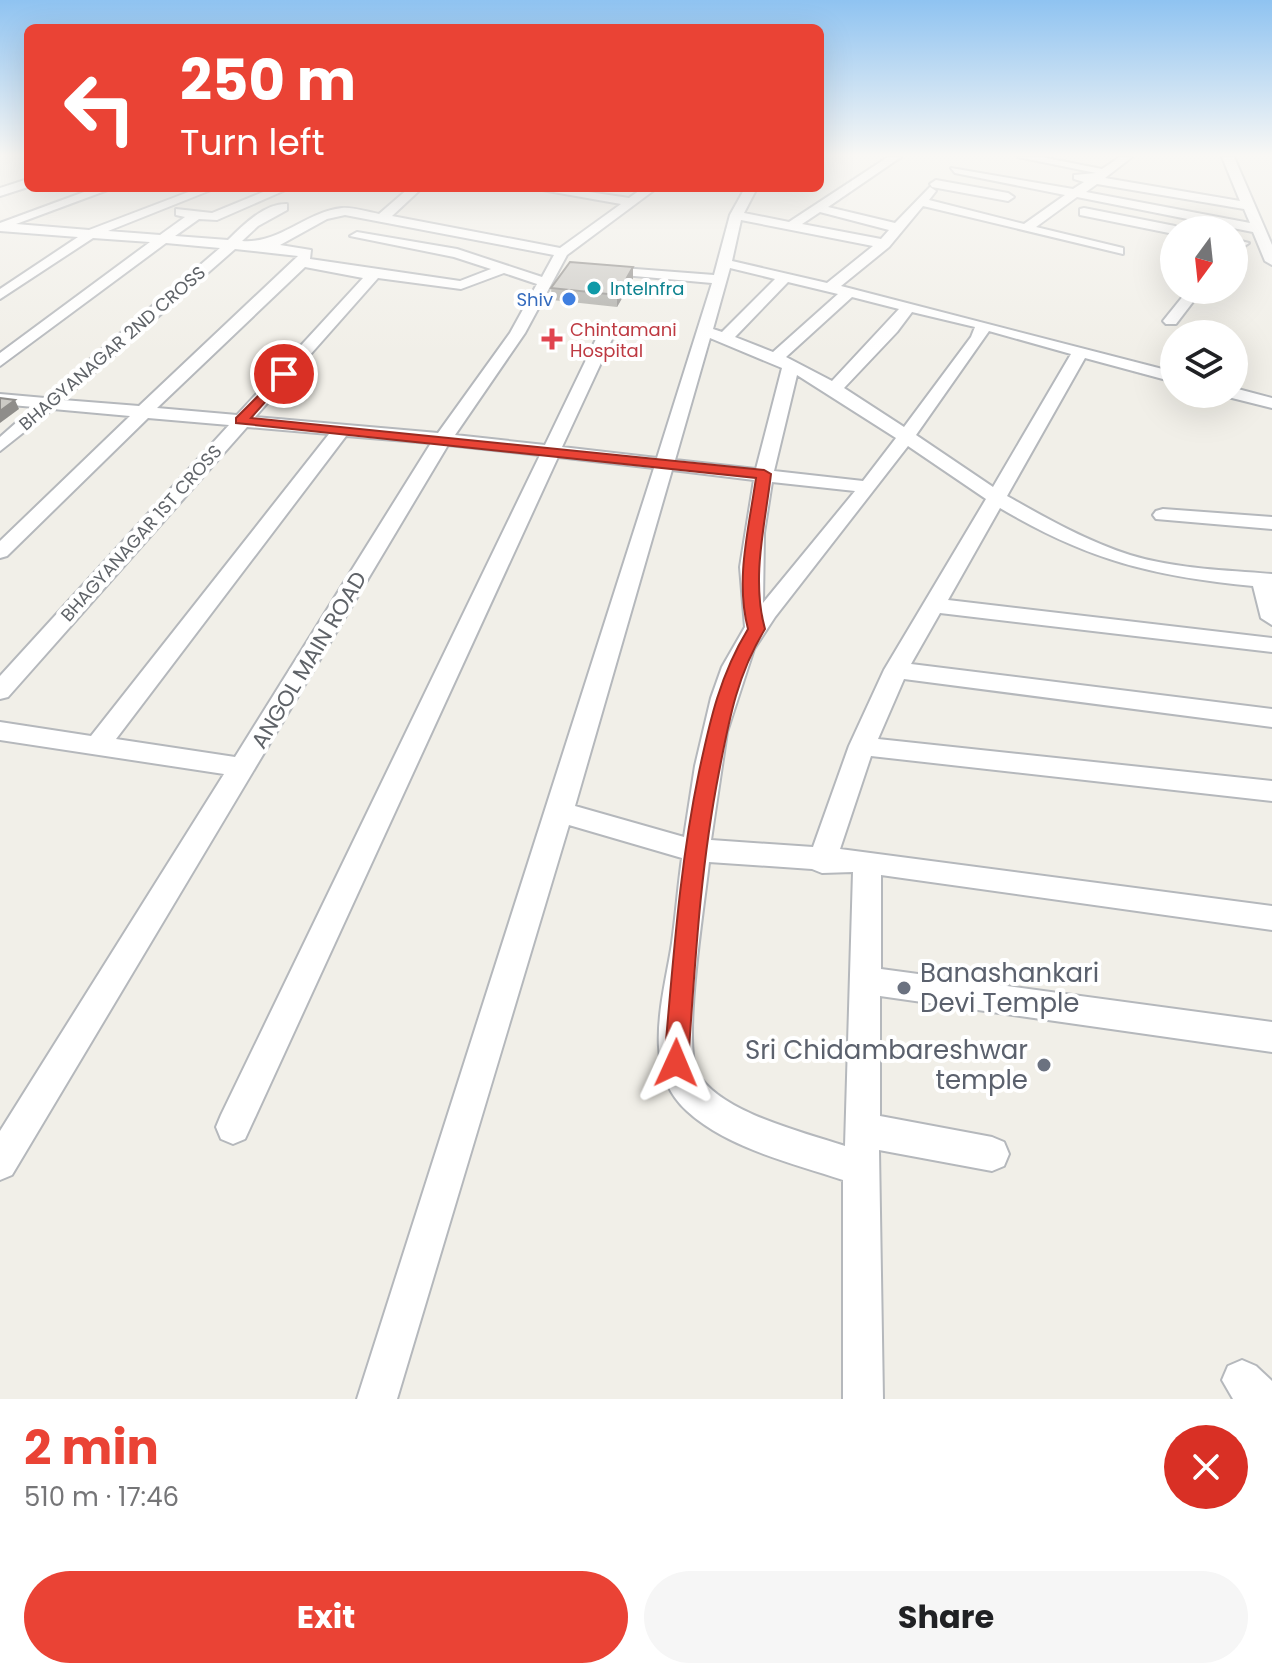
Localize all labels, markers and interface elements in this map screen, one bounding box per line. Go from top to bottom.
text: 250 m [180,41,356,120]
icon: left [48,56,152,160]
text: Turn left [180,117,325,168]
north arrow [1160,216,1248,304]
map controls [1160,216,1248,408]
street label: BHAGYANAGAR 2ND CROSS [13,260,211,436]
place label: Intelnfra [610,276,684,301]
marker: Intelnfra [585,279,603,297]
place label: Shiv [516,287,553,312]
marker: Shiv [560,290,578,308]
place label: Chintamani Hospital [570,317,677,363]
button: layers [1160,320,1248,408]
marker: Chintamani Hospital [541,328,563,350]
pin [250,340,318,408]
icon: arrive [262,352,306,396]
street label: BHAGYANAGAR 1ST CROSS [55,439,227,627]
street label: ANGOL MAIN ROAD [244,566,374,754]
place label: Banashankari Devi Temple [920,955,1099,1021]
marker: Banashankari Devi Temple [895,979,913,997]
position arrow [634,1021,718,1105]
place label: Sri Chidambareshwar temple [745,1032,1028,1098]
marker: Sri Chidambareshwar temple [1035,1056,1053,1074]
text: 2 min [24,1414,159,1481]
button: close [1164,1425,1248,1509]
text: 510 m · 17:46 [24,1479,179,1515]
button: Exit [24,1571,628,1663]
button: Share [644,1571,1248,1663]

